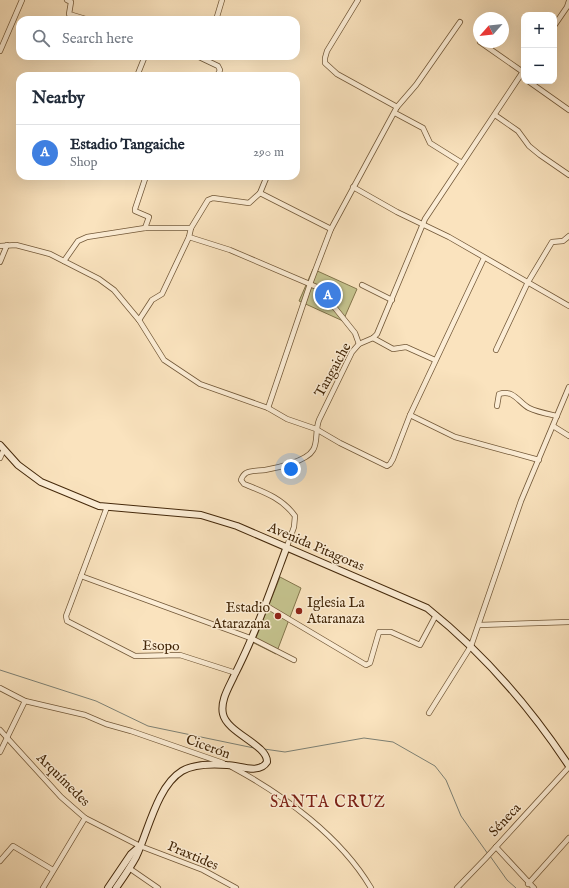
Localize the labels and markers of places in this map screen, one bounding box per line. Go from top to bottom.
pin: A [315,280,341,310]
place label: Iglesia La Ataranaza [306,594,366,628]
place label: Estadio Atarazana [211,599,271,633]
marker: Iglesia La Ataranaza [294,606,304,616]
marker: Estadio Atarazana [273,611,283,621]

